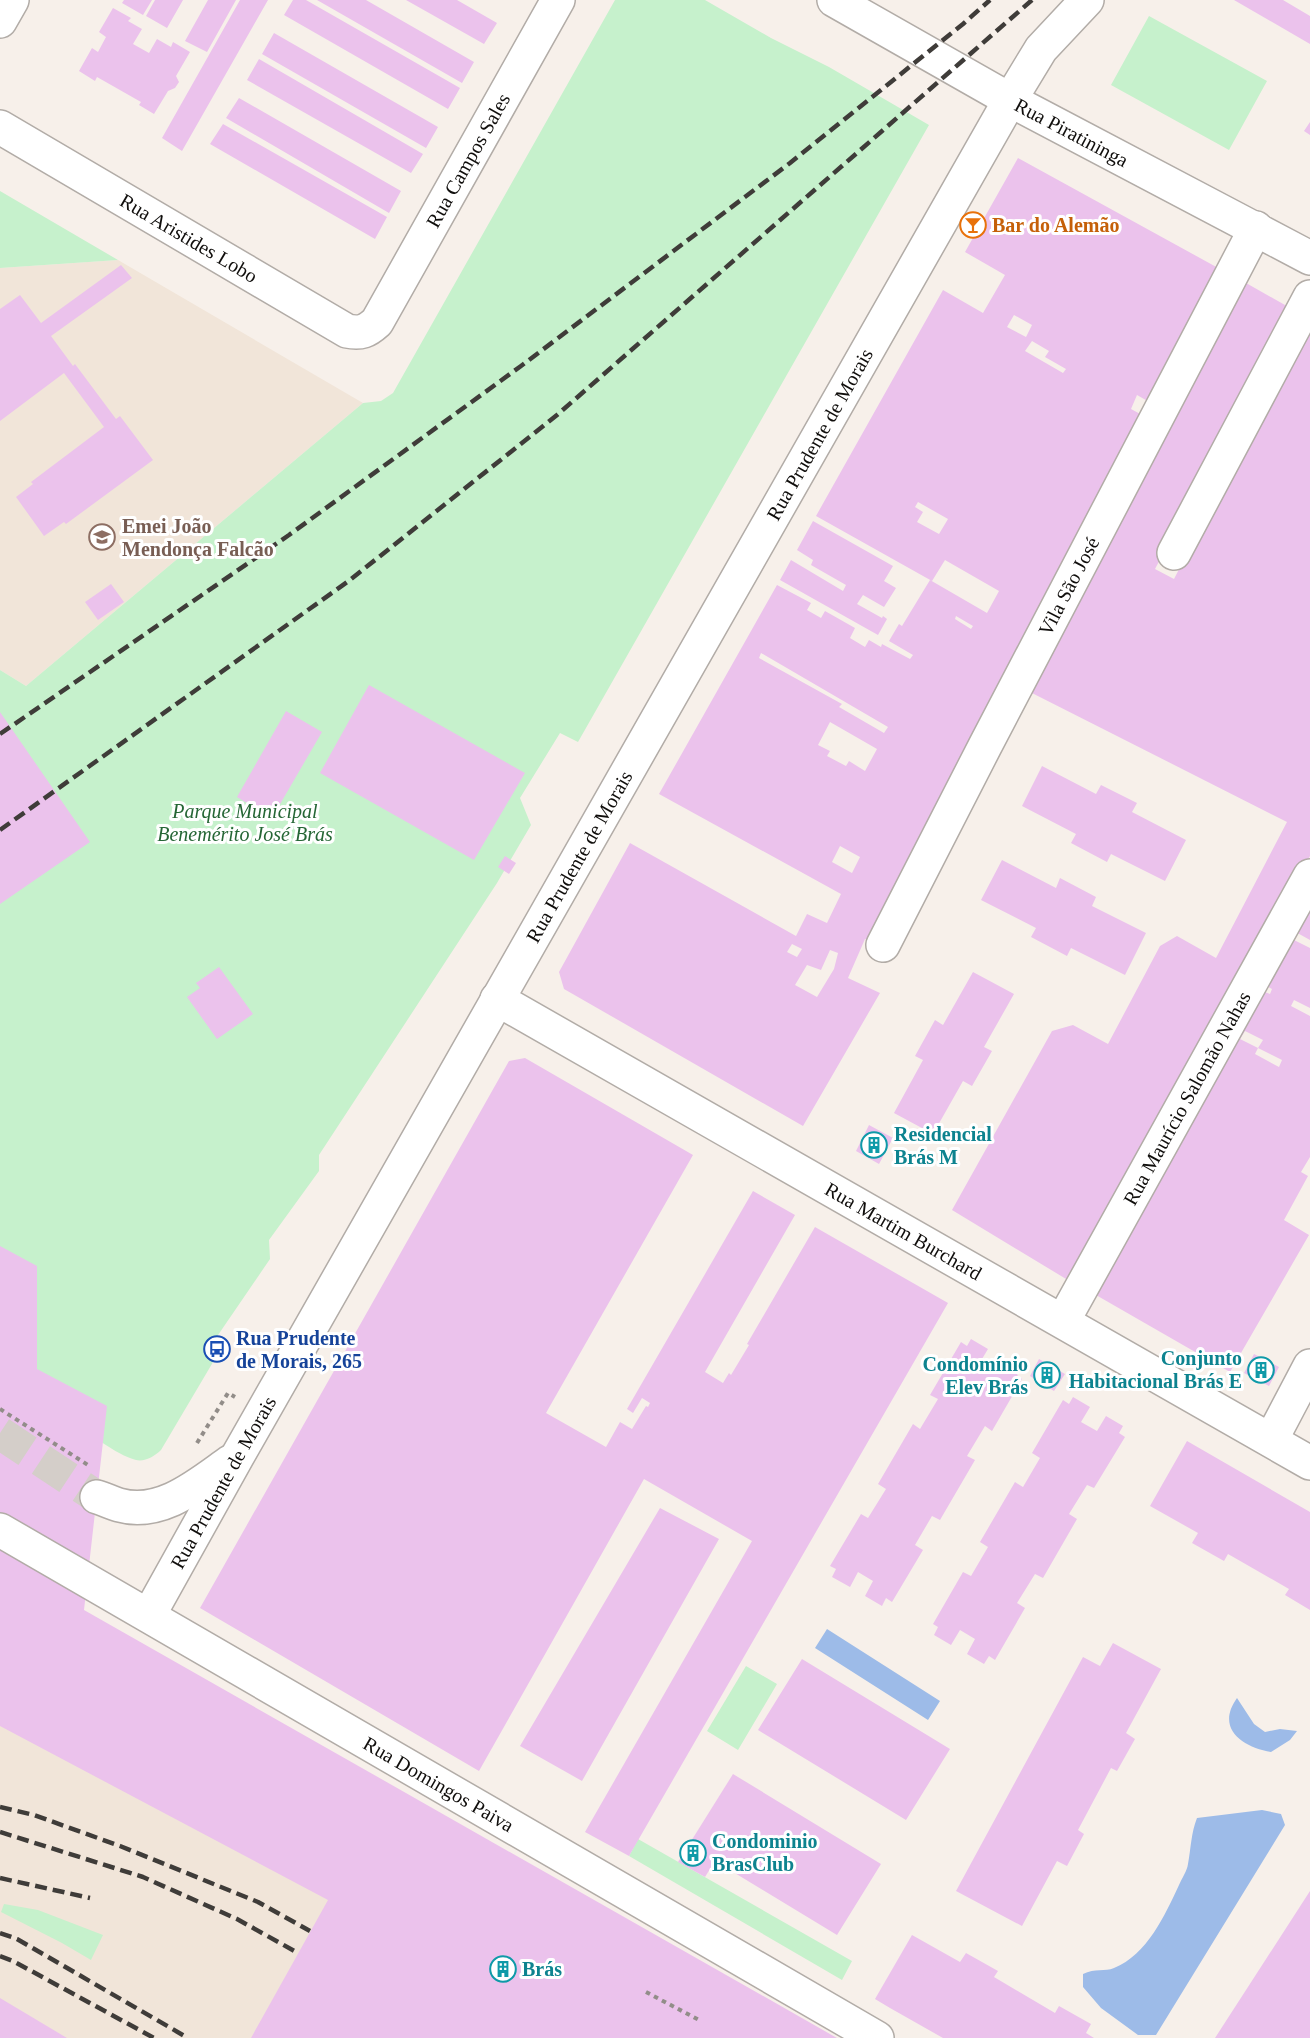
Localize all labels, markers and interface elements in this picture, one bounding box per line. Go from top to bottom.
street label: Rua Campos Sales [422,89,514,231]
street label: Rua Piratininga [1011,94,1132,171]
street label: Rua Aristides Lobo [116,189,261,287]
bar icon: Bar do Alemão [958,210,988,240]
place label: Bar do Alemão [992,214,1119,236]
street label: Rua Prudente de Morais [762,344,877,524]
place label: Emei João Mendonça Falcão [122,515,274,561]
school or university icon: Emei João Mendonça Falcão [87,522,117,552]
street label: Vila São José [1034,533,1103,639]
street label: Rua Prudente de Morais [522,767,637,946]
park label: Parque Municipal Benemérito José Brás [157,800,333,845]
street label: Rua Maurício Salomão Nahas [1119,987,1255,1209]
place label: Residencial Brás M [894,1123,992,1168]
building icon: Residencial Brás M [859,1130,889,1160]
street label: Rua Martim Burchard [821,1178,986,1284]
place label: Rua Prudente de Morais, 265 [236,1327,362,1372]
bus stop icon: Rua Prudente de Morais, 265 [202,1334,232,1364]
place label: Conjunto Habitacional Brás E [1069,1347,1242,1392]
place label: Condomínio Elev Brás [922,1353,1028,1398]
building icon: Conjunto Habitacional Brás E [1246,1355,1276,1385]
building icon: Condomínio Elev Brás [1032,1360,1062,1390]
street label: Rua Prudente de Morais [166,1392,280,1572]
street label: Rua Domingos Paiva [360,1732,518,1836]
place label: Condominio BrasClub [712,1830,818,1875]
building icon: Condominio BrasClub [678,1838,708,1868]
building icon: Brás [488,1954,518,1984]
place label: Brás [522,1958,562,1980]

